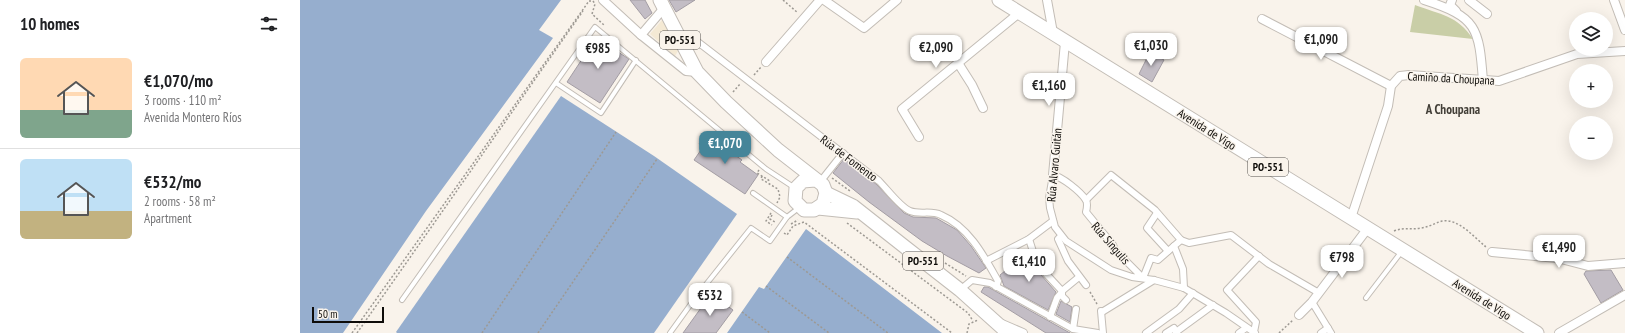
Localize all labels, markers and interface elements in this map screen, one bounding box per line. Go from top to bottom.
map controls [1569,12,1613,160]
button: layers [1569,12,1613,56]
text: 10 homes [20,13,79,35]
icon: filters [258,13,280,35]
pin: €1,090 [1288,27,1354,61]
road number: PO-551 [660,31,700,49]
text: €1,090 [1304,31,1338,48]
pin: €1,030 [1118,33,1184,67]
pin: €2,090 [903,35,969,69]
pin: €985 [574,36,622,70]
text: €1,030 [1134,37,1168,54]
text: €2,090 [919,39,953,56]
text: €985 [586,40,610,57]
button: + [1569,64,1613,108]
street label: Camiño da Choupana [1407,68,1495,88]
text: €1,070/mo [144,70,213,92]
pin: €1,160 [1016,73,1082,107]
icon: home [52,74,100,122]
text: €1,160 [1032,77,1066,94]
text: 3 rooms · 110 m² [144,92,222,109]
district label: A Choupana [1425,101,1480,118]
street label: Avenida de Vigo [1175,105,1239,153]
text: Avenida Montero Ríos [144,109,242,126]
button: − [1569,116,1613,160]
street label: Rúa Alvaro Guitán [1043,127,1065,203]
pin: €1,070 [692,131,758,165]
street label: Rúa de Fomento [818,132,880,184]
text: €1,070 [708,135,742,152]
road number: PO-551 [1248,158,1288,176]
text: €532/mo [144,171,201,193]
icon: home [52,175,100,223]
text: 2 rooms · 58 m² [144,193,216,210]
text: Apartment [144,210,192,227]
street label: Rúa Síngulis [1089,219,1133,267]
pin: €1,490 [1526,235,1592,269]
text: €1,490 [1542,239,1576,256]
pin: €798 [1318,245,1366,279]
pin: €1,410 [996,249,1062,283]
text: €798 [1330,249,1354,266]
road number: PO-551 [903,252,943,270]
text: €1,410 [1012,253,1046,270]
street label: Avenida de Vigo [1450,275,1514,323]
pin: €532 [686,283,734,317]
text: €532 [698,287,722,304]
scale bar [312,305,384,324]
text: 50 m [318,307,337,321]

